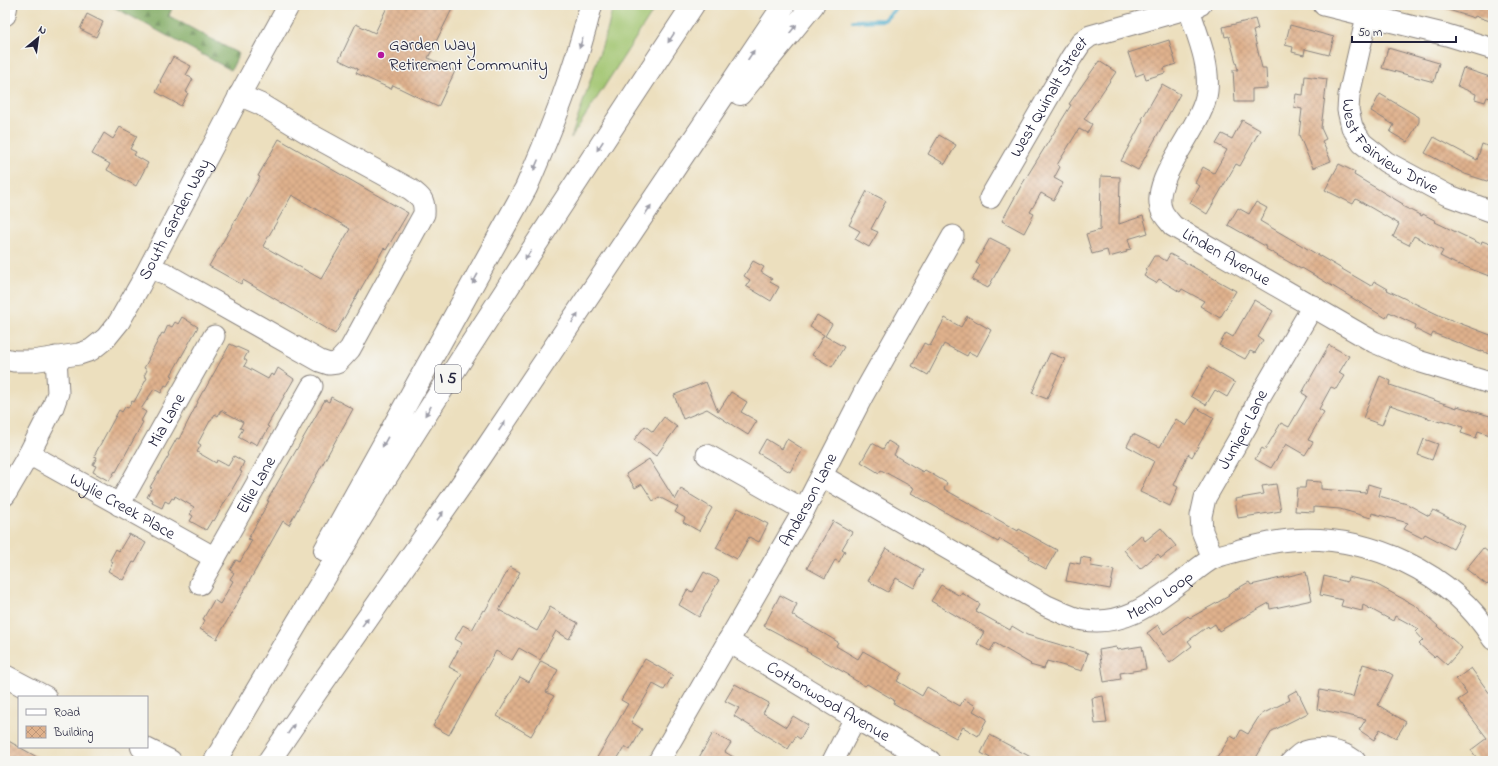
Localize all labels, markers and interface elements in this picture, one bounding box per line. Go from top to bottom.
north arrow [18,18,58,58]
scale bar [1352,18,1456,44]
text: N [35,21,49,39]
one-way arrow [789,24,798,35]
text: 50 m [1358,24,1382,42]
street label: West Quinalt Street [1004,30,1093,162]
one-way arrow [667,32,675,43]
place label: Garden Way Retirement Community [389,33,548,79]
one-way arrow [578,37,584,49]
marker: Garden Way Retirement Community [376,50,386,60]
one-way arrow [747,50,755,61]
street label: West Fairview Drive [1335,98,1443,201]
one-way arrow [596,141,604,151]
street label: South Garden Way [132,154,218,285]
one-way arrow [533,159,539,170]
one-way arrow [644,205,652,215]
street label: Linden Avenue [1177,221,1276,292]
one-way arrow [524,250,532,260]
one-way arrow [471,273,478,285]
one-way arrow [571,313,579,323]
road number: I 5 [435,365,461,393]
street label: Juniper Lane [1211,384,1274,474]
street label: Mia Lane [141,389,192,452]
one-way arrow [424,406,432,416]
one-way arrow [498,421,506,431]
one-way arrow [381,436,388,448]
street label: Anderson Lane [773,448,844,551]
street label: Ellie Lane [230,451,283,518]
street label: Wylie Creek Place [65,466,180,546]
one-way arrow [436,510,444,521]
street label: Menlo Loop [1123,564,1199,627]
one-way arrow [361,617,369,627]
street label: Cottonwood Avenue [762,655,895,748]
legend [18,696,148,748]
text: Road [54,704,80,722]
one-way arrow [287,723,295,734]
text: Building [53,724,93,743]

